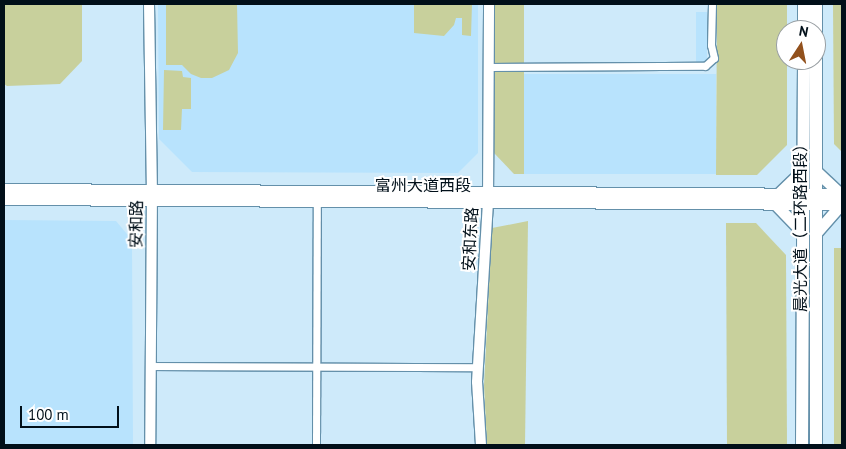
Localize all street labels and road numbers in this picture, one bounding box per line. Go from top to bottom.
street label: 晨光大道（二环路西段） [790,136,810,312]
street label: 富州大道西段 [375,175,471,195]
street label: 安和路 [126,200,146,248]
street label: 安和东路 [459,207,481,271]

